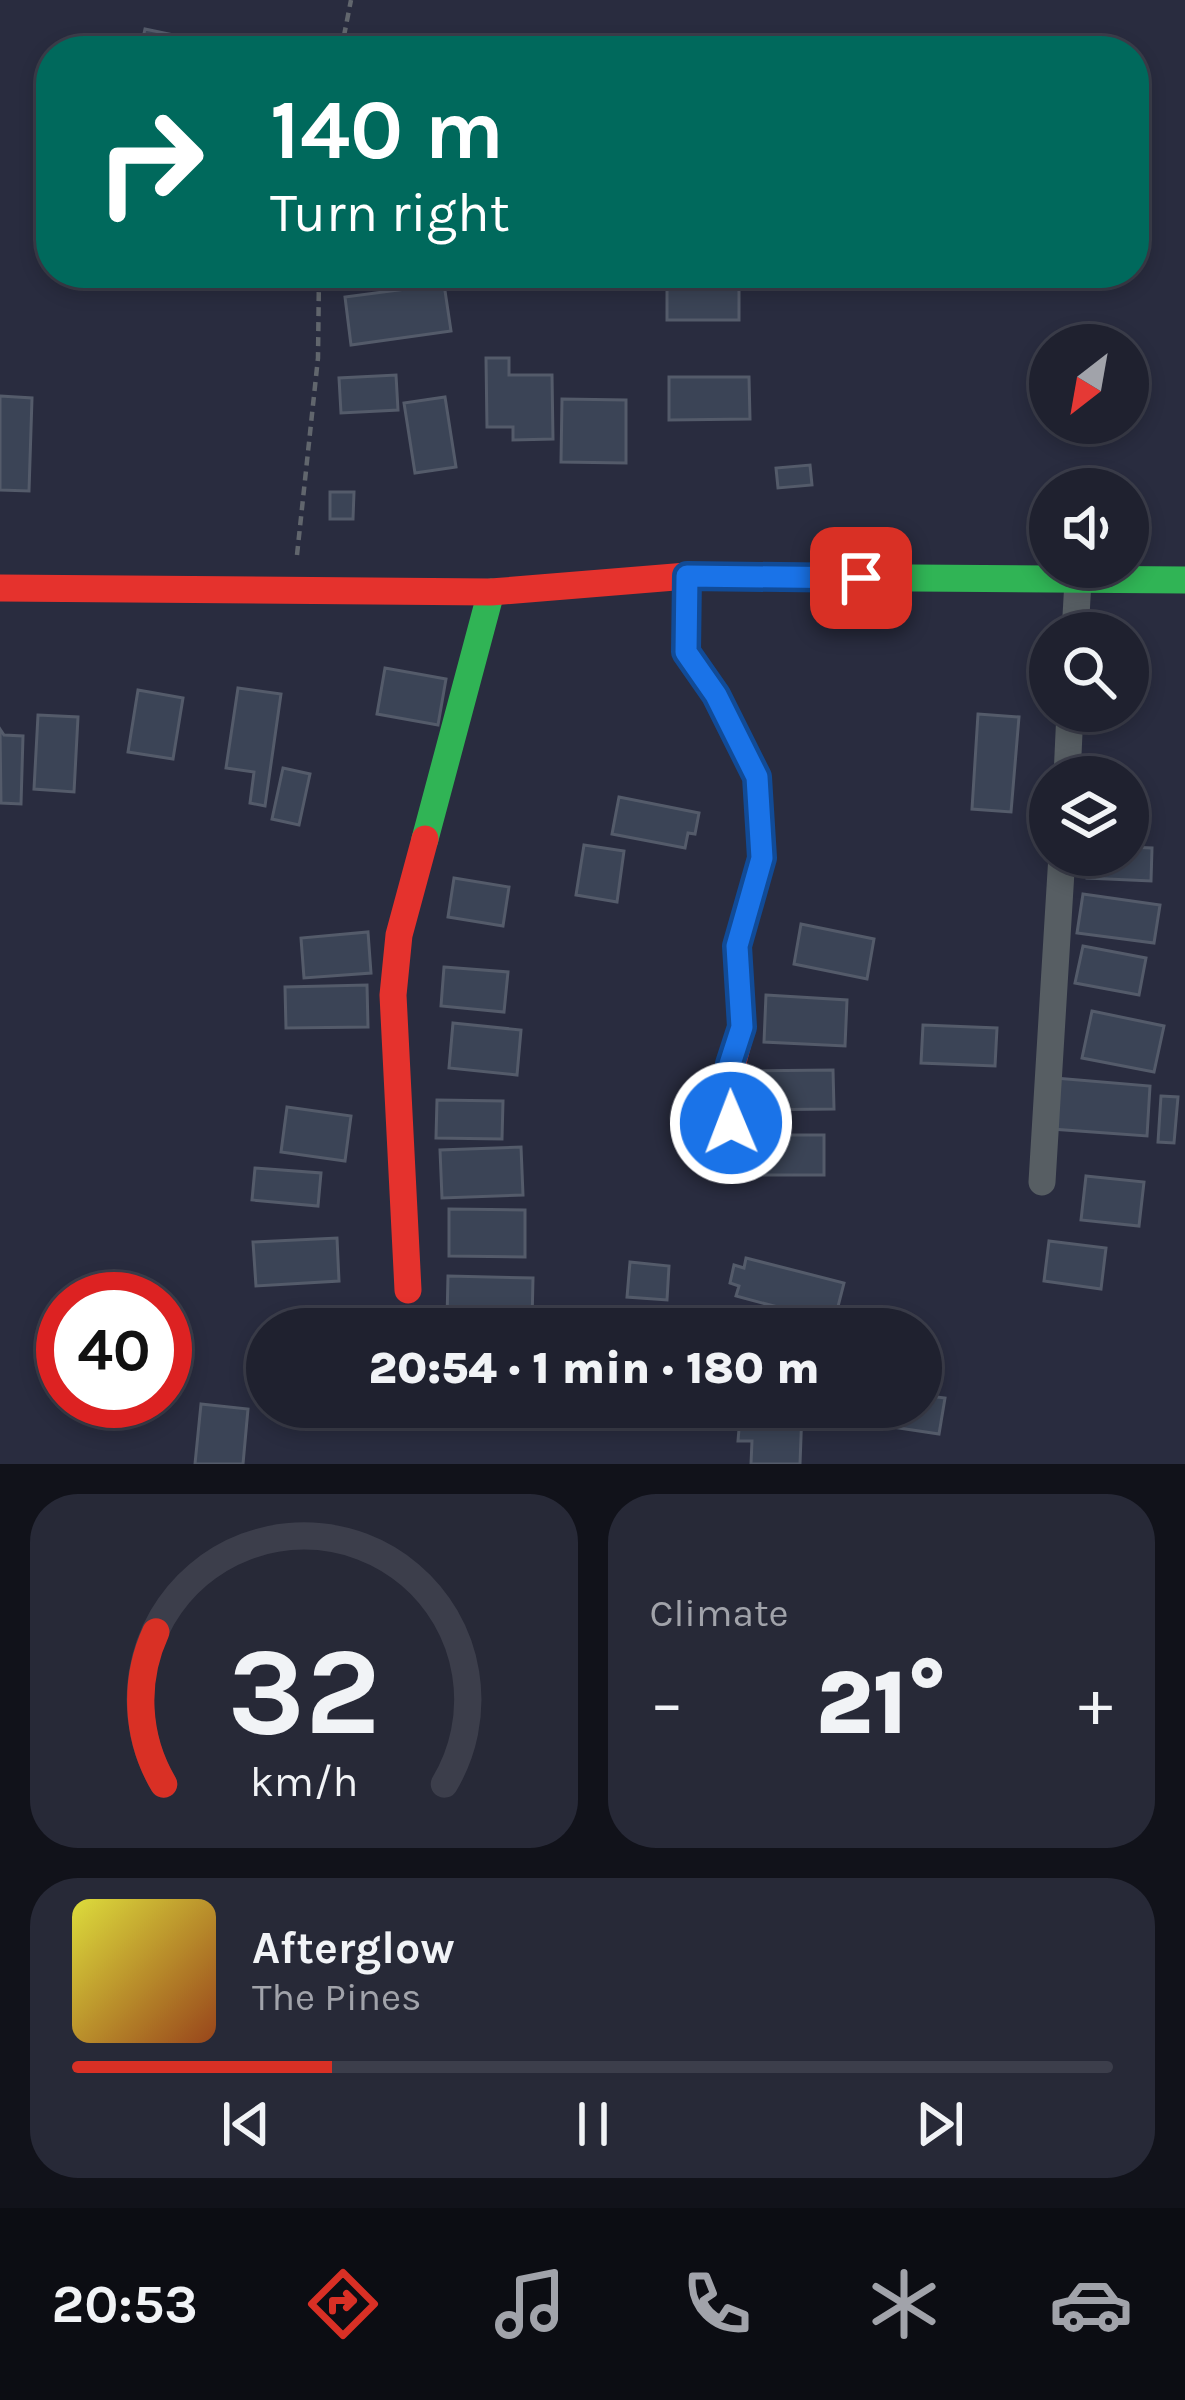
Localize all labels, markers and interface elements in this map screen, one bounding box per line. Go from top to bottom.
text: 140 m [270,81,504,179]
icon: right [72,84,228,240]
text: Turn right [270,181,510,245]
north arrow [1029,324,1149,444]
map controls [1029,324,1149,876]
button: sound [1029,468,1149,588]
pin [810,527,912,629]
icon: arrive [828,545,894,611]
button: search [1029,612,1149,732]
button: layers [1029,756,1149,876]
position arrow [668,1060,794,1186]
speed limit sign: 40 [36,1272,192,1428]
text: 20:54 · 1 min · 180 m [368,1342,820,1394]
text: Climate [650,1590,789,1636]
text: 32 [227,1619,380,1764]
text: 21° [816,1650,947,1756]
text: − [650,1664,684,1742]
text: + [1078,1664,1113,1742]
text: km/h [249,1757,358,1807]
text: Afterglow [252,1922,455,1974]
text: The Pines [252,1974,422,2020]
icon: previous [213,2091,279,2157]
icon: pause [560,2091,626,2157]
icon: next [907,2091,973,2157]
icon: directions [301,2262,385,2346]
icon: music [488,2262,572,2346]
icon: phone [675,2262,759,2346]
icon: climate [862,2262,946,2346]
icon: car [1049,2262,1133,2346]
text: 20:53 [52,2272,198,2336]

